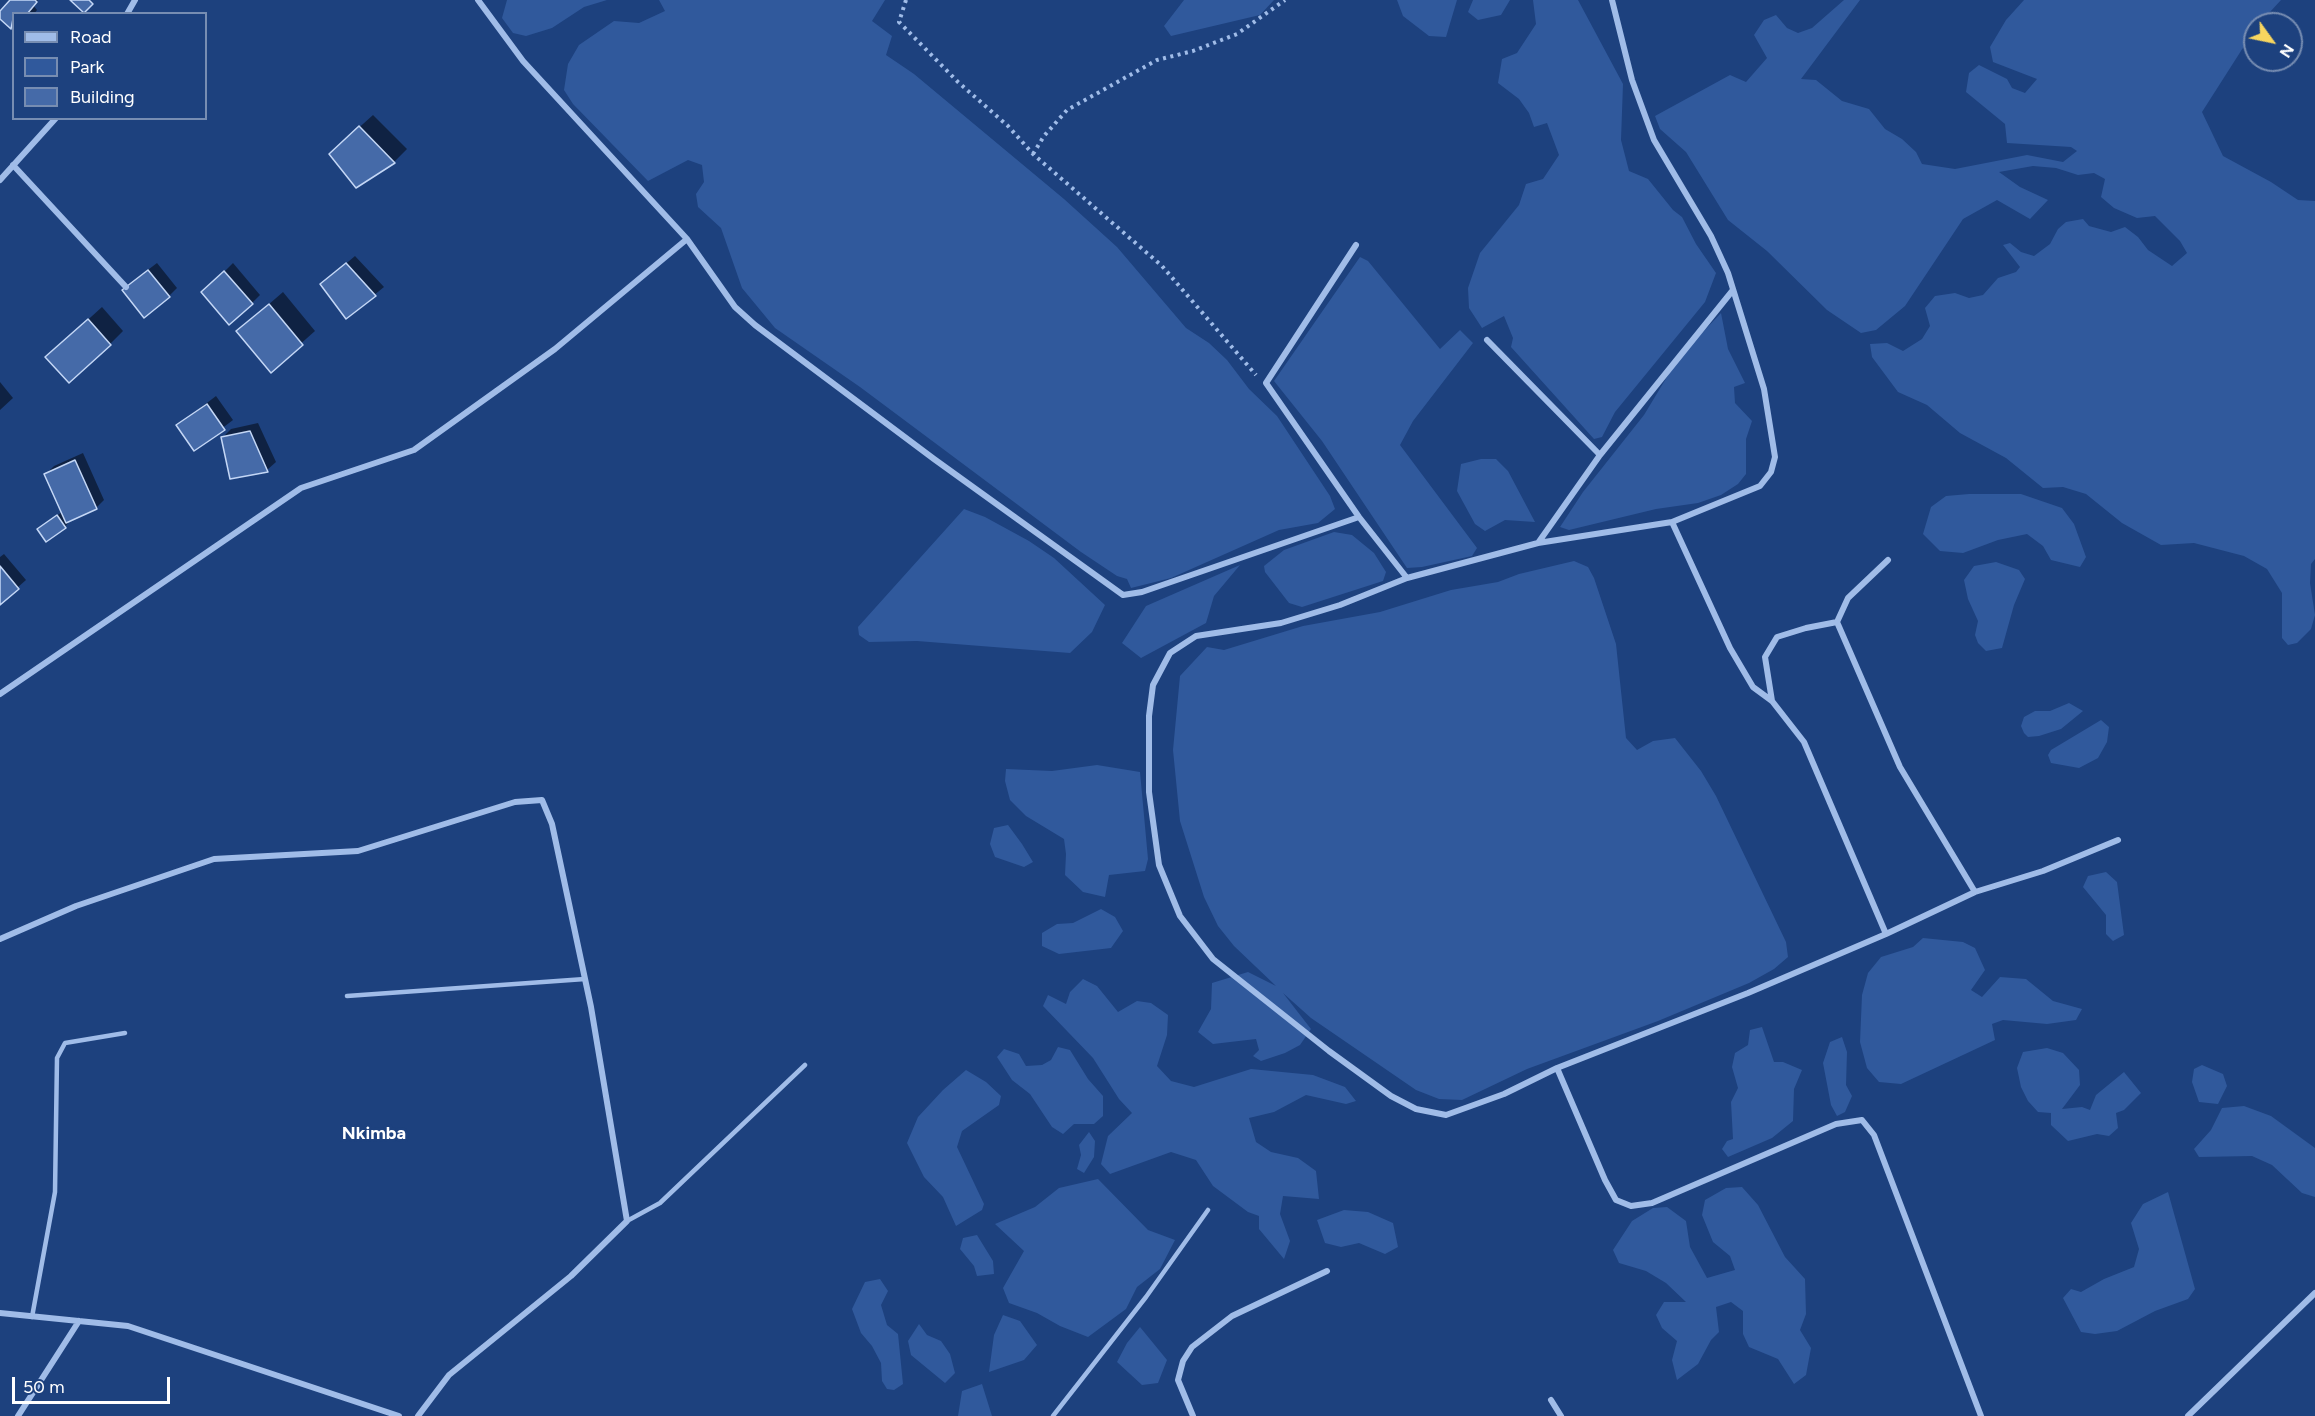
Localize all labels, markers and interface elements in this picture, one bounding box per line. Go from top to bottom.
legend [12,12,207,120]
north arrow [2243,12,2303,72]
text: Road [70,26,111,48]
text: N [2276,41,2298,61]
text: Park [70,56,104,78]
text: Building [70,86,135,108]
district label: Nkimba [342,1123,406,1145]
scale bar [15,1365,172,1403]
text: 50 m [23,1376,65,1398]

